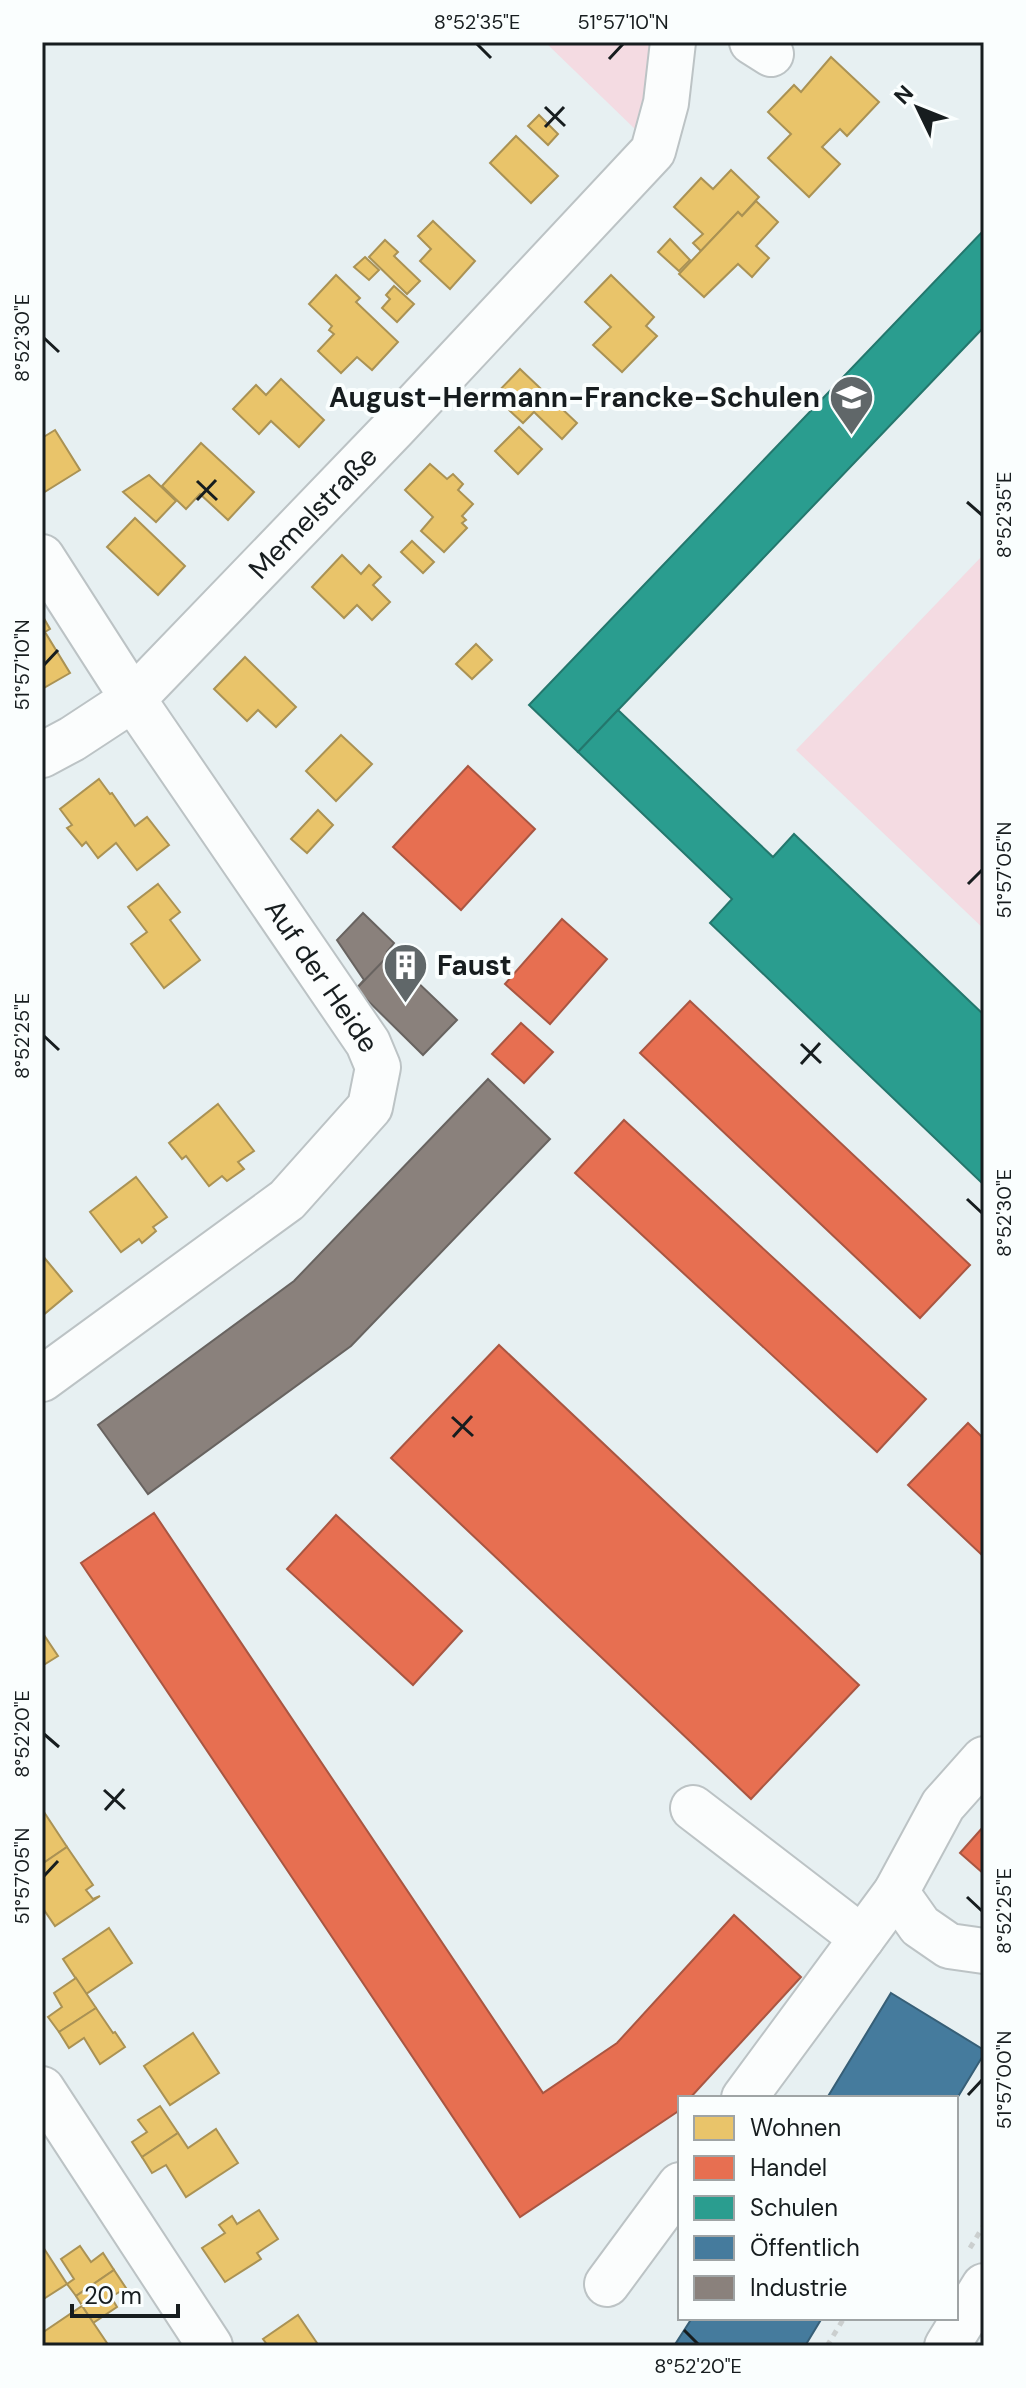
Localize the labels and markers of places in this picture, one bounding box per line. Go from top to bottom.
school or university icon: August-Hermann-Francke-Schulen [827,373,875,436]
place label: August-Hermann-Francke-Schulen [329,379,820,416]
building icon: Faust [382,941,430,1004]
place label: Faust [437,947,512,984]

